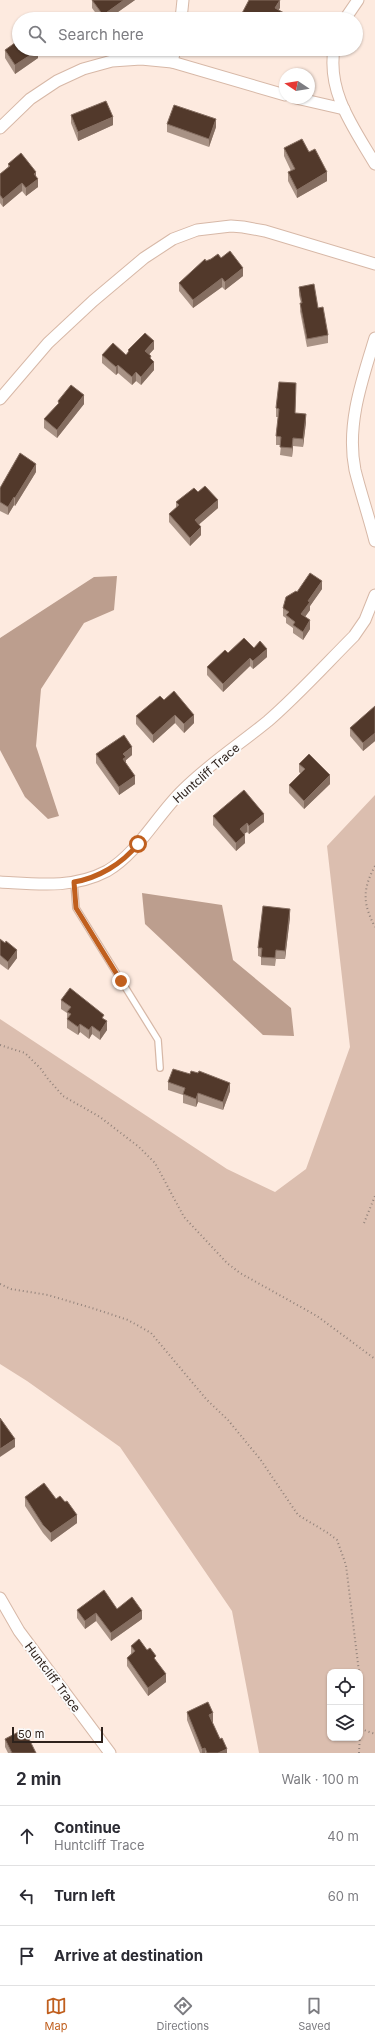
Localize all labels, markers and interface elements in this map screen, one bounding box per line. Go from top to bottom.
search box [12,12,363,56]
icon: search [26,23,48,45]
text: Search here [58,25,144,44]
north arrow [279,68,315,104]
street label: Huntcliff Trace [170,740,242,806]
route start [129,835,147,853]
route end [112,972,130,990]
street label: Huntcliff Trace [22,1639,84,1715]
map controls [327,1669,363,1741]
button: locate [327,1669,363,1705]
button: layers [327,1705,363,1741]
scale bar [12,1725,103,1744]
text: 50 m [18,1727,44,1741]
text: 2 min [16,1769,61,1789]
text: Walk · 100 m [281,1771,359,1787]
text: Continue [54,1818,121,1837]
icon: ahead [16,1825,38,1847]
text: 40 m [327,1828,359,1844]
text: Huntcliff Trace [54,1837,145,1853]
icon: left [16,1885,38,1907]
text: Turn left [54,1886,115,1905]
text: 60 m [328,1888,359,1904]
icon: arrive [16,1945,38,1967]
text: Arrive at destination [54,1946,203,1965]
tab: Map [45,1995,67,2033]
tab: Directions [157,1995,209,2033]
tab: Saved [298,1995,330,2033]

